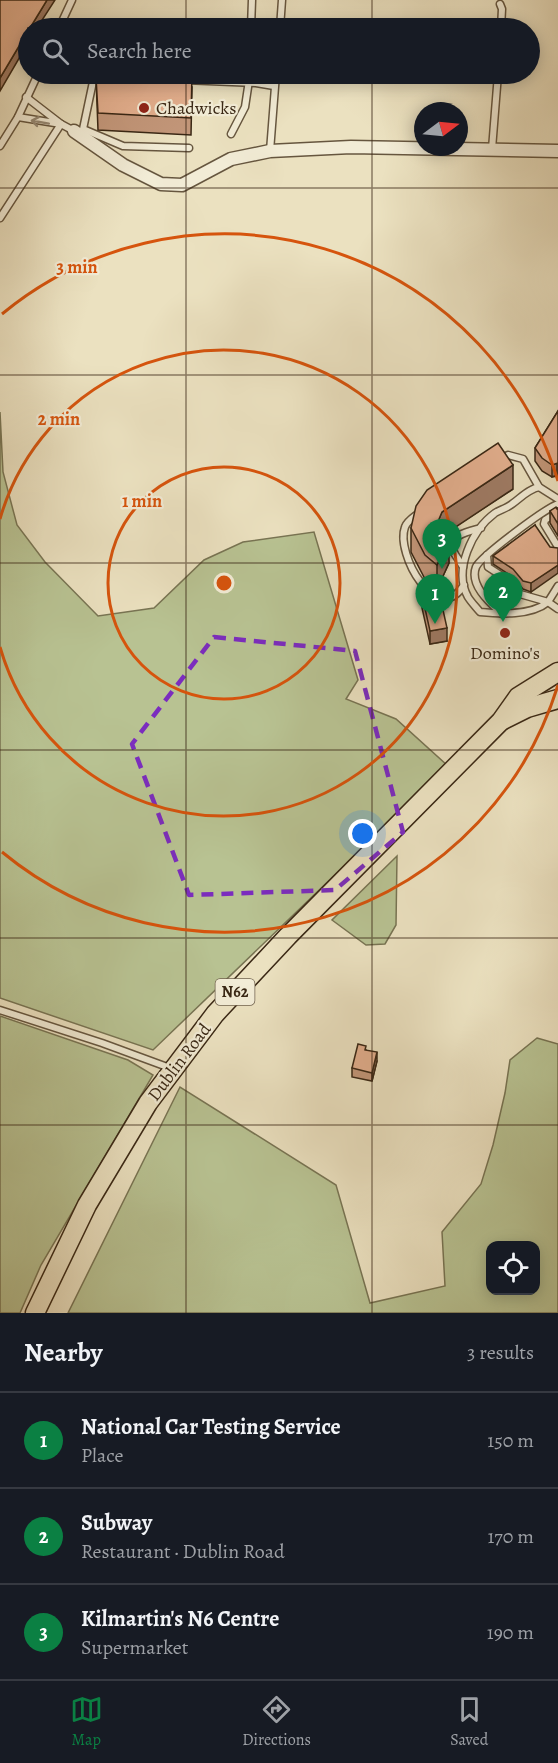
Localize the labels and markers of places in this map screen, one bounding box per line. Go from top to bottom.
place label: Chadwicks [156,96,237,120]
marker: Chadwicks [137,101,151,115]
pin: 3 [422,520,462,569]
pin: 2 [484,572,522,622]
centre of rings [214,573,234,593]
pin: 1 [416,574,454,624]
marker: Domino's [498,626,512,640]
place label: Domino's [470,641,540,665]

